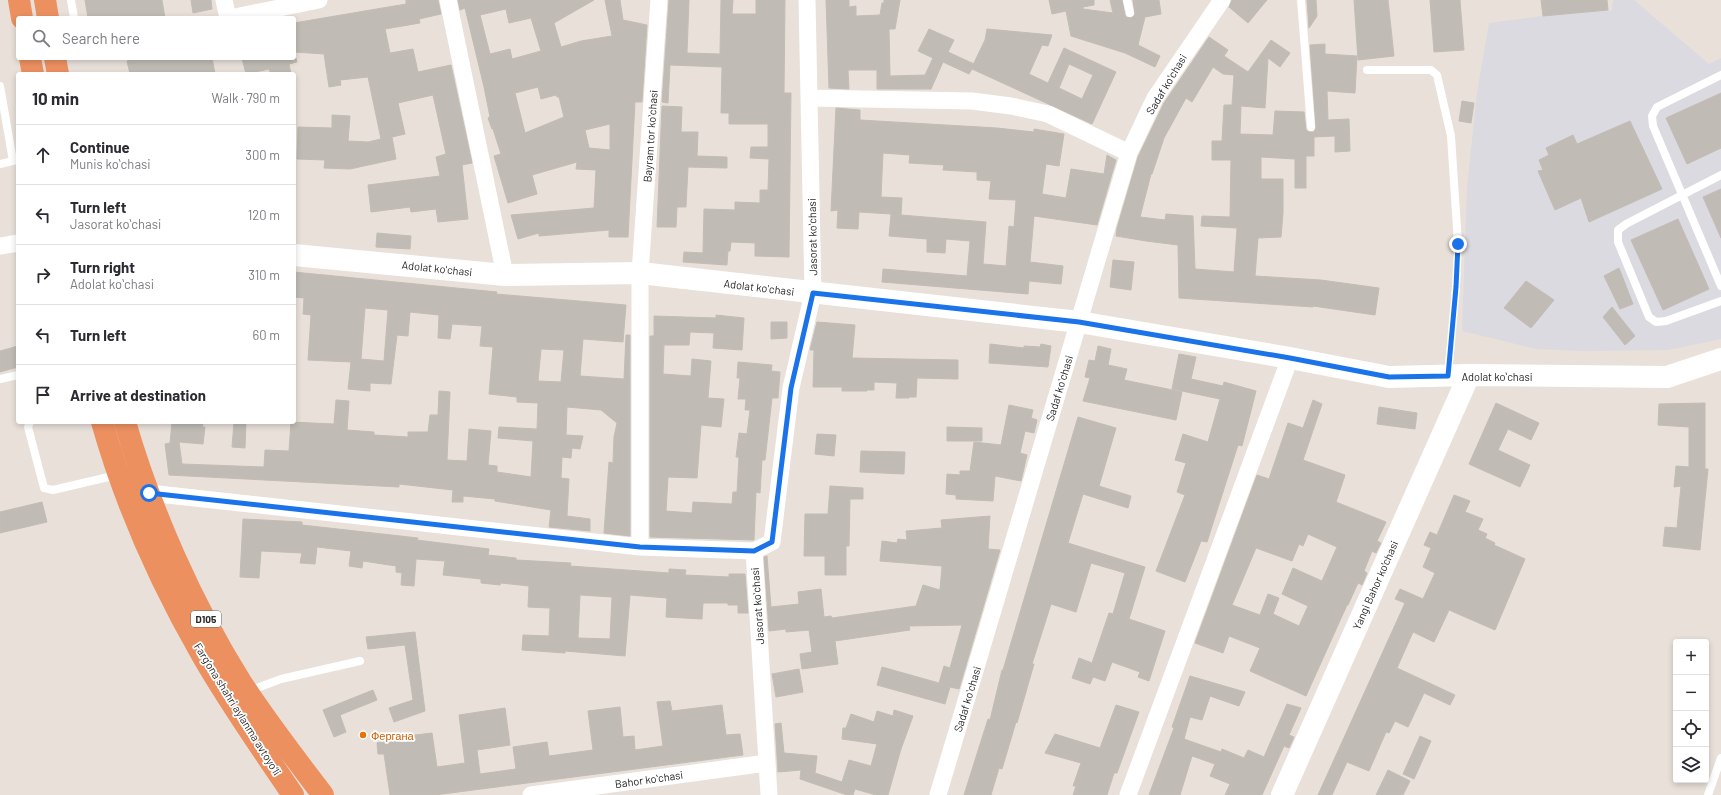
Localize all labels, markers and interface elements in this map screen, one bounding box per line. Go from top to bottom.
search box [16,16,296,60]
icon: search [30,27,52,49]
text: Search here [62,29,140,47]
street label: Sadaf koʻchasi [1143,51,1189,116]
text: 10 min [32,88,79,108]
street label: Bayram tor koʻchasi [640,89,660,183]
text: Walk · 790 m [212,90,280,106]
text: Continue [70,138,130,156]
icon: ahead [32,144,54,166]
text: 300 m [245,147,280,163]
text: Munis koʻchasi [70,156,151,172]
text: Turn left [70,198,126,216]
street label: Jasorat koʻchasi [805,198,819,276]
icon: left [32,204,54,226]
text: 120 m [248,207,280,223]
text: Jasorat koʻchasi [70,216,161,232]
route end [1449,235,1467,253]
text: Turn right [70,258,135,276]
street label: Adolat koʻchasi [401,258,473,278]
icon: right [32,264,54,286]
text: 310 m [248,267,280,283]
text: Adolat koʻchasi [70,276,154,292]
street label: Adolat koʻchasi [723,276,795,298]
icon: left [32,324,54,346]
text: Turn left [70,326,126,344]
text: 60 m [253,327,280,343]
street label: Sadaf koʻchasi [1043,353,1075,422]
street label: Adolat koʻchasi [1461,370,1533,383]
icon: arrive [32,384,54,406]
text: Arrive at destination [70,386,206,404]
route start [140,484,158,502]
street label: Yangi Bahor ko'chasi [1350,538,1401,632]
street label: Jasorat koʻchasi [748,567,766,645]
road number: D105 [191,611,221,627]
map controls [1673,639,1709,783]
button: + [1673,639,1709,675]
street label: Farg‘ona shahri aylanma avtoyo‘li [192,640,284,778]
street label: Sadaf koʻchasi [951,664,983,733]
button: − [1673,675,1709,711]
button: locate [1673,711,1709,747]
place label: Фергана [371,729,415,742]
marker: Фергана [358,730,368,740]
button: layers [1673,747,1709,783]
street label: Bahor koʻchasi [614,768,684,790]

